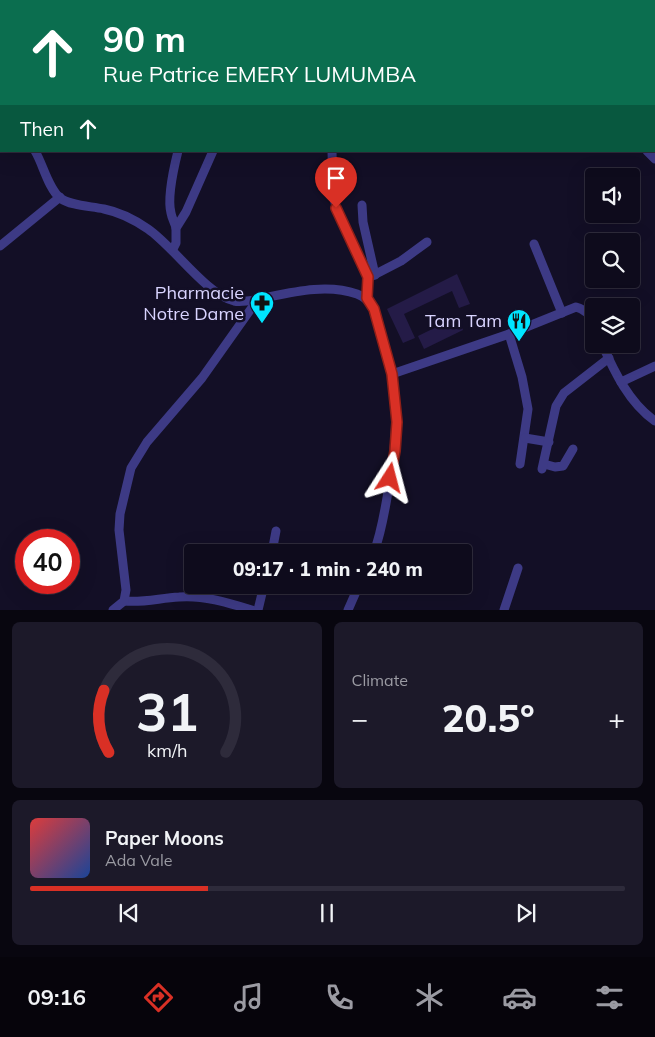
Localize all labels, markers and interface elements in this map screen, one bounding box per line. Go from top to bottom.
text: 90 m [103,17,186,61]
icon: ahead [20,20,85,85]
text: Rue Patrice EMERY LUMUMBA [103,60,416,88]
icon: ahead [74,115,102,143]
text: Then [20,117,64,141]
pin [315,157,357,208]
icon: arrive [322,164,350,192]
map controls [585,168,640,353]
button: sound [585,168,640,223]
button: search [585,233,640,288]
place label: Pharmacie Notre Dame [143,281,244,325]
pharmacy icon: Pharmacie Notre Dame [249,290,275,324]
button: layers [585,298,640,353]
restaurant icon: Tam Tam [506,308,532,342]
place label: Tam Tam [425,309,502,332]
position arrow [363,451,415,503]
speed limit sign: 40 [15,529,80,594]
text: 09:17 · 1 min · 240 m [233,557,423,581]
text: Climate [352,670,408,690]
text: 31 [136,679,198,744]
text: 20.5° [442,694,535,742]
text: − [352,701,368,736]
text: + [608,701,625,736]
text: km/h [147,739,187,761]
text: Paper Moons [105,826,224,850]
text: Ada Vale [105,850,172,870]
icon: previous [115,899,143,927]
icon: pause [313,899,341,927]
icon: next [512,899,540,927]
icon: directions [141,980,176,1015]
icon: music [231,980,266,1015]
icon: phone [322,980,357,1015]
icon: climate [412,980,447,1015]
icon: car [502,980,537,1015]
icon: filters [592,980,627,1015]
text: 09:16 [28,983,86,1011]

